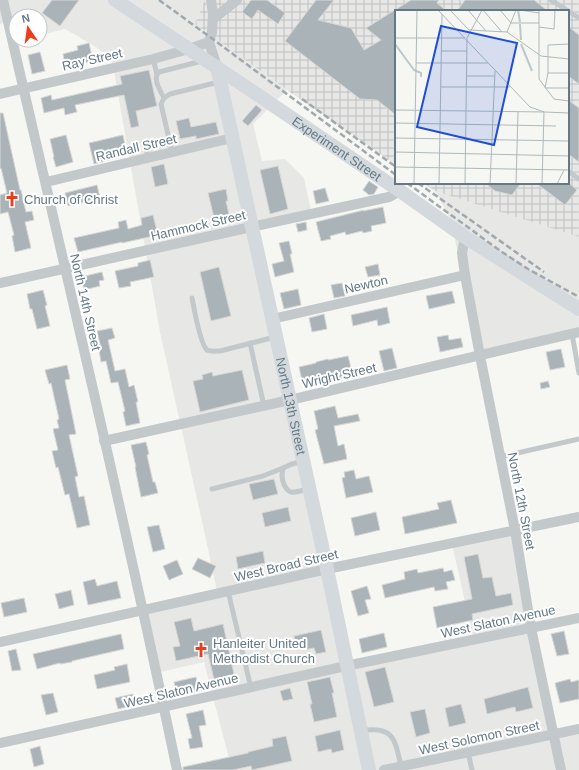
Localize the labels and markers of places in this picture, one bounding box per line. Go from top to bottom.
church icon: Church of Christ [3,190,21,208]
place label: Church of Christ [24,192,118,207]
place label: Hanleiter United Methodist Church [213,636,315,666]
church icon: Hanleiter United Methodist Church [192,641,210,659]

